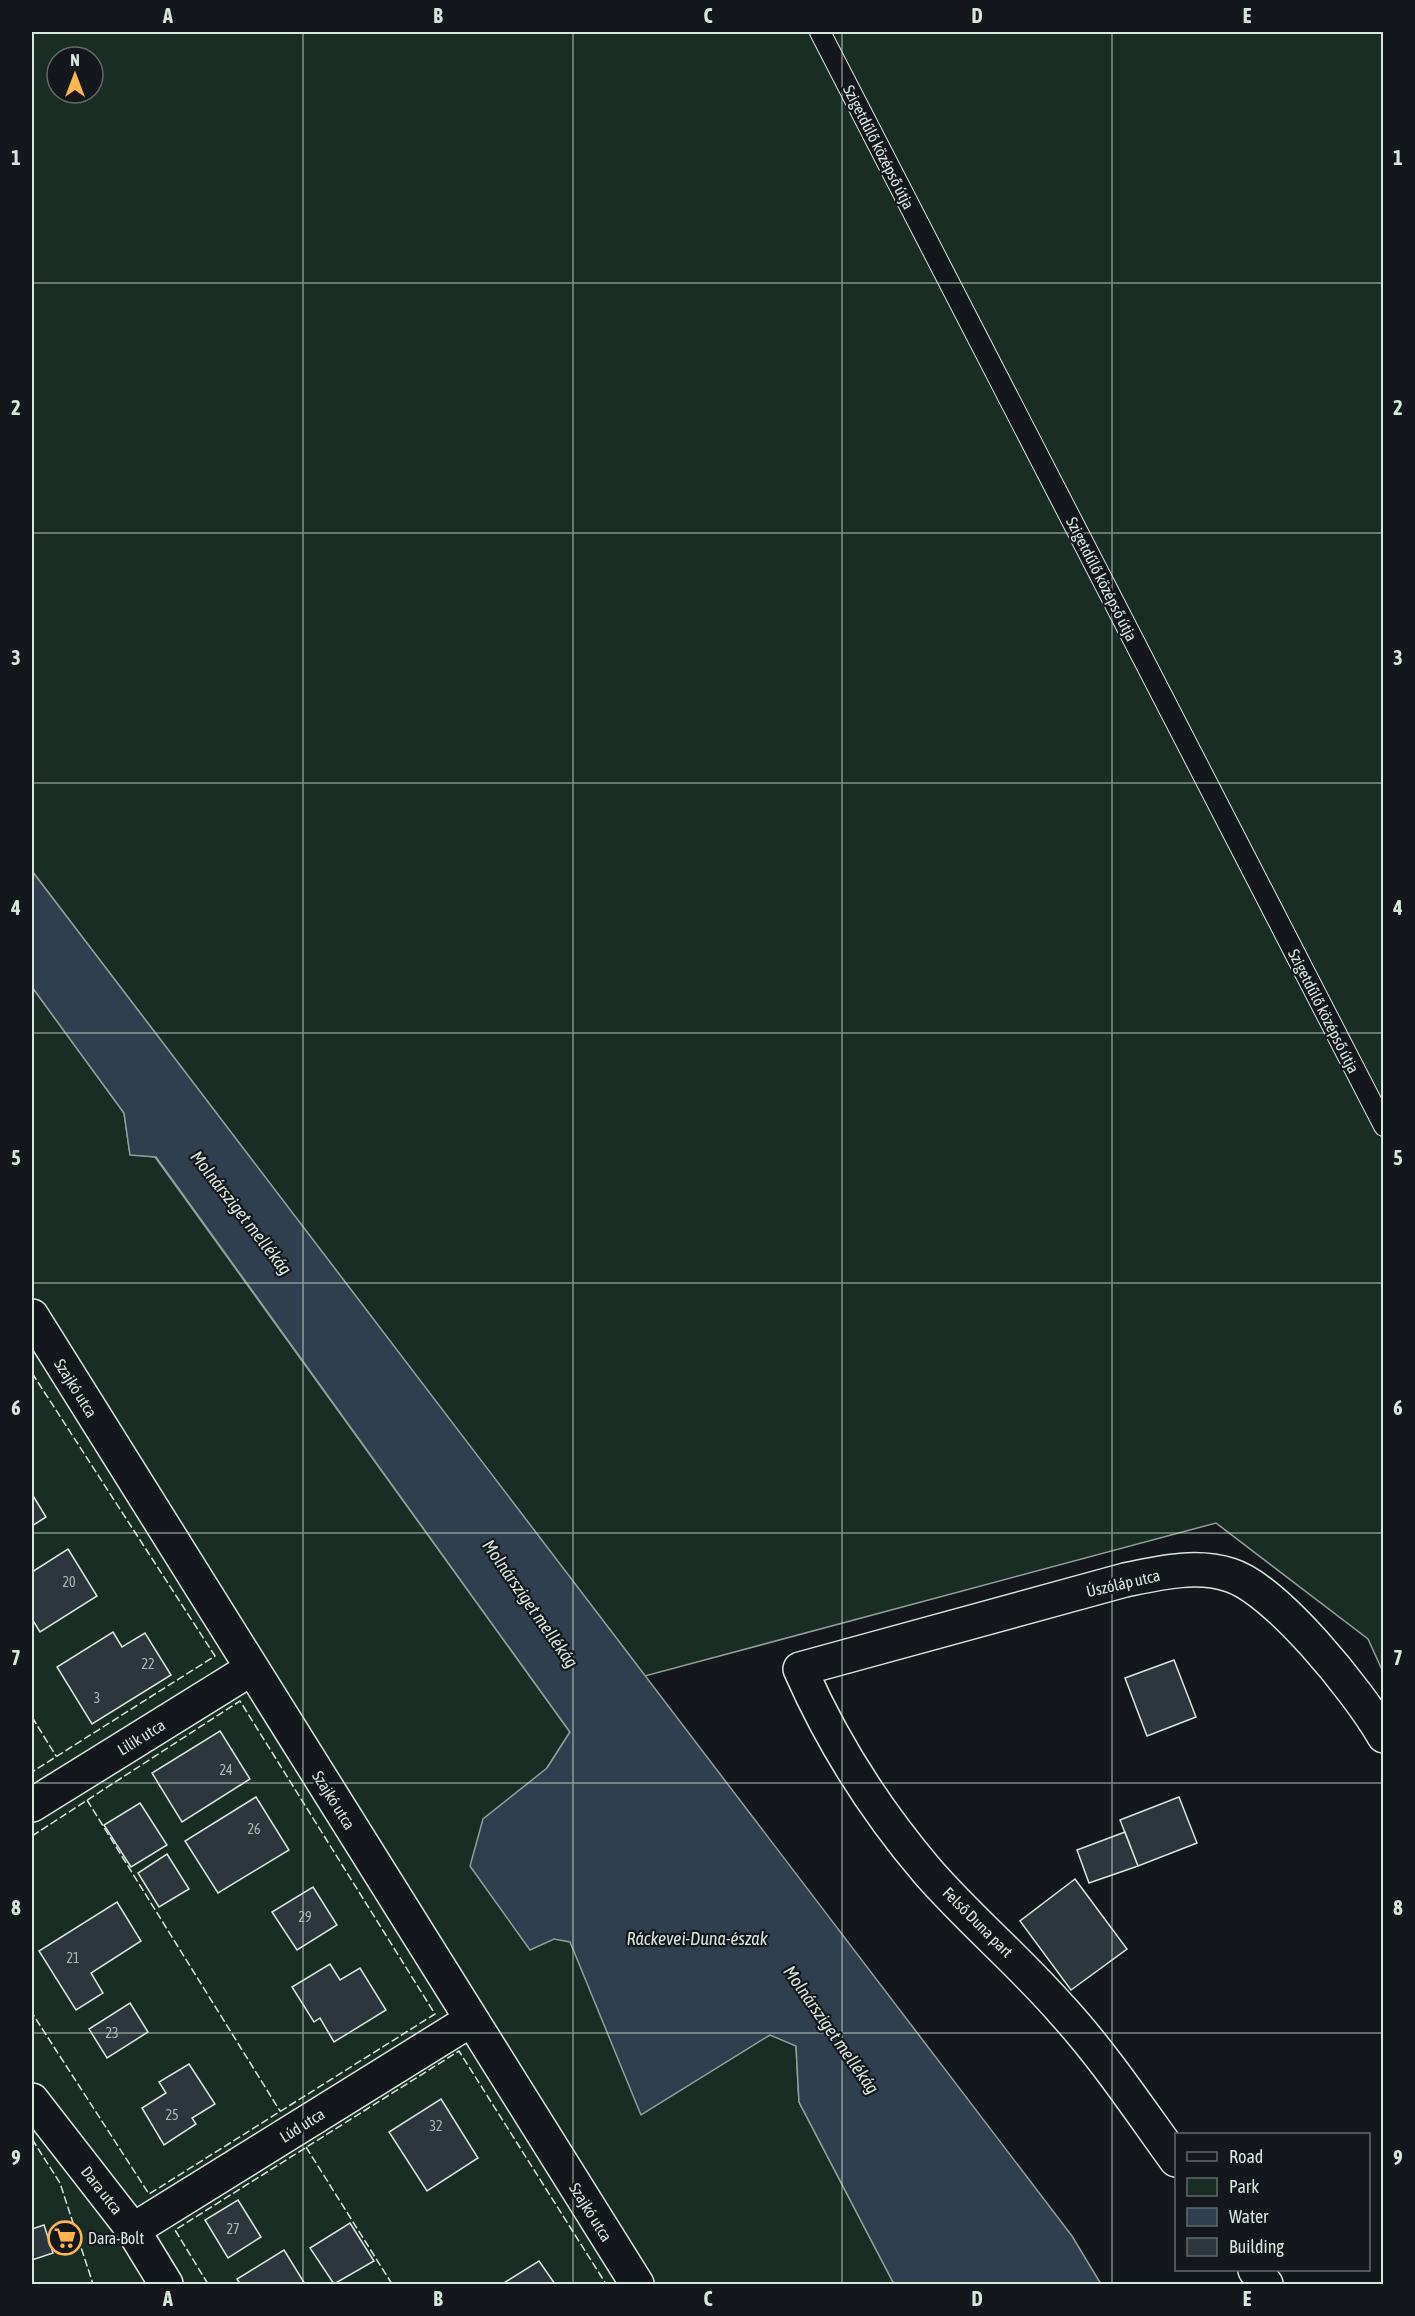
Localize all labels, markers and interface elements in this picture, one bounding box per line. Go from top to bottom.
text: A [162,4,173,27]
text: B [433,4,443,27]
text: C [704,4,713,27]
text: D [971,4,983,27]
text: E [1243,4,1252,27]
north arrow [45,45,105,105]
text: N [70,51,80,69]
street label: Szigetdűlő középső útja [839,82,918,213]
text: 1 [11,146,21,169]
text: 1 [1393,146,1403,169]
text: 2 [11,396,21,419]
text: 2 [1393,396,1403,419]
street label: Szigetdűlő középső útja [1062,514,1141,645]
text: 3 [11,646,21,669]
text: 3 [1393,646,1403,669]
text: 4 [10,896,21,919]
text: 4 [1392,896,1403,919]
street label: Szigetdűlő középső útja [1284,946,1363,1077]
text: 5 [11,1146,21,1169]
water label: Molnársziget mellékág [186,1146,296,1279]
text: 5 [1393,1146,1403,1169]
street label: Szajkó utca [50,1355,101,1421]
text: 6 [11,1396,21,1419]
text: 6 [1393,1396,1403,1419]
water label: Molnársziget mellékág [478,1536,582,1672]
street label: Úszóláp utca [1084,1566,1162,1601]
house number: 20 [62,1574,76,1590]
text: 7 [11,1646,21,1669]
text: 7 [1393,1646,1403,1669]
house number: 22 [141,1656,155,1672]
house number: 3 [94,1690,100,1706]
street label: Lilik utca [114,1715,168,1759]
house number: 24 [219,1762,233,1778]
street label: Szajkó utca [308,1767,359,1833]
house number: 26 [247,1821,261,1837]
street label: Felső Duna part [939,1883,1017,1962]
text: 8 [11,1896,21,1919]
text: 8 [1393,1896,1403,1919]
house number: 29 [298,1909,312,1925]
water label: Ráckevei-Duna-észak [626,1928,769,1949]
house number: 21 [66,1950,80,1966]
water label: Molnársziget mellékág [779,1962,883,2098]
house number: 23 [105,2025,119,2041]
street label: Lúd utca [276,2104,328,2146]
house number: 25 [165,2107,179,2123]
house number: 32 [429,2118,443,2134]
legend [1175,2133,1370,2271]
text: 9 [11,2146,21,2169]
text: Road [1229,2146,1263,2167]
text: 9 [1393,2146,1403,2169]
street label: Dara utca [78,2162,126,2218]
text: Park [1229,2176,1259,2197]
street label: Szajkó utca [565,2179,616,2245]
text: Water [1229,2206,1269,2227]
supermarket icon: Dara-Bolt [47,2220,83,2256]
house number: 27 [226,2221,240,2237]
place label: Dara-Bolt [88,2229,145,2247]
text: Building [1229,2236,1284,2257]
text: A [162,2287,173,2310]
text: B [433,2287,443,2310]
text: C [704,2287,713,2310]
text: D [971,2287,983,2310]
text: E [1243,2287,1252,2310]

